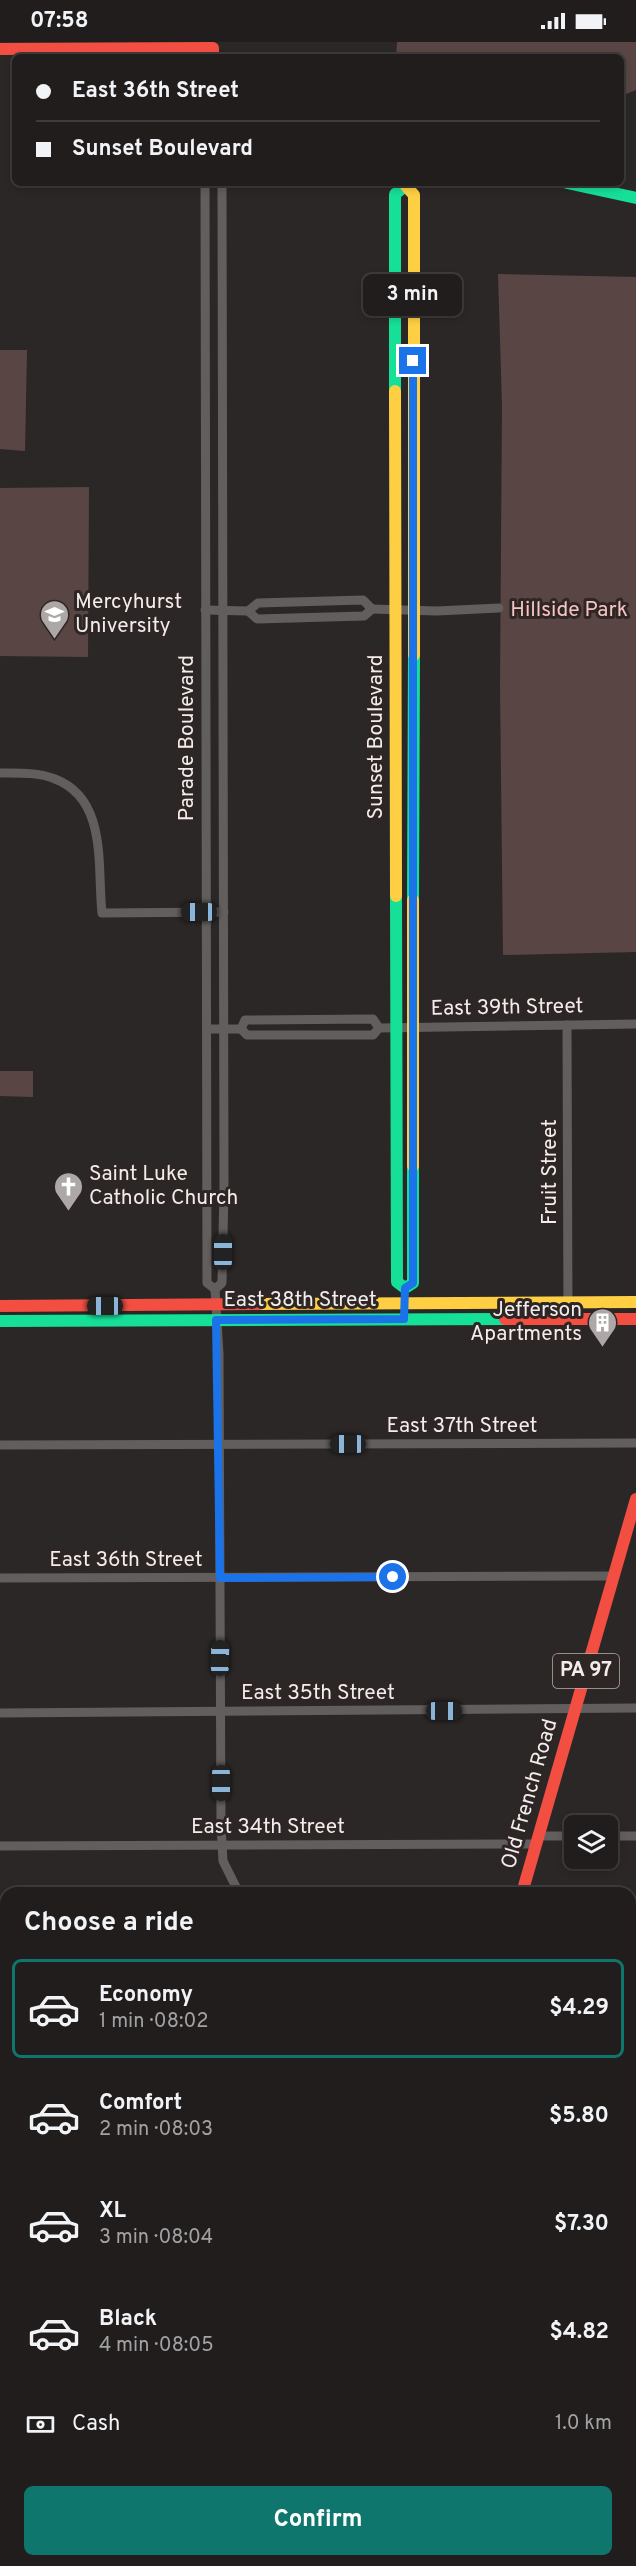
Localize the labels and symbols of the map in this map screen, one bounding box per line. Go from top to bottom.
callout: 3 min [364,274,462,316]
route end [399,347,426,374]
place label: Mercyhurst University [75,589,182,640]
park label: Hillside Park [510,597,628,624]
school or university icon: Mercyhurst University [38,598,70,640]
street label: Parade Boulevard [174,655,201,821]
street label: Sunset Boulevard [363,655,390,819]
car [181,903,217,921]
street label: East 39th Street [430,993,584,1023]
street label: Fruit Street [537,1119,564,1225]
place label: Saint Luke Catholic Church [89,1161,238,1212]
church icon: Saint Luke Catholic Church [52,1170,84,1212]
car [214,1234,232,1270]
street label: East 38th Street [223,1287,377,1314]
car [87,1297,123,1315]
place label: Jefferson Apartments [470,1297,582,1348]
building icon: Jefferson Apartments [587,1306,619,1348]
street label: East 37th Street [387,1413,537,1440]
car [330,1435,366,1453]
street label: East 36th Street [49,1547,203,1574]
route start [379,1563,406,1590]
car [211,1640,229,1676]
road number: PA 97 [553,1654,619,1688]
street label: East 35th Street [241,1680,395,1707]
car [426,1702,462,1720]
street label: Old French Road [496,1716,564,1872]
car [212,1765,230,1801]
street label: East 34th Street [191,1814,345,1841]

